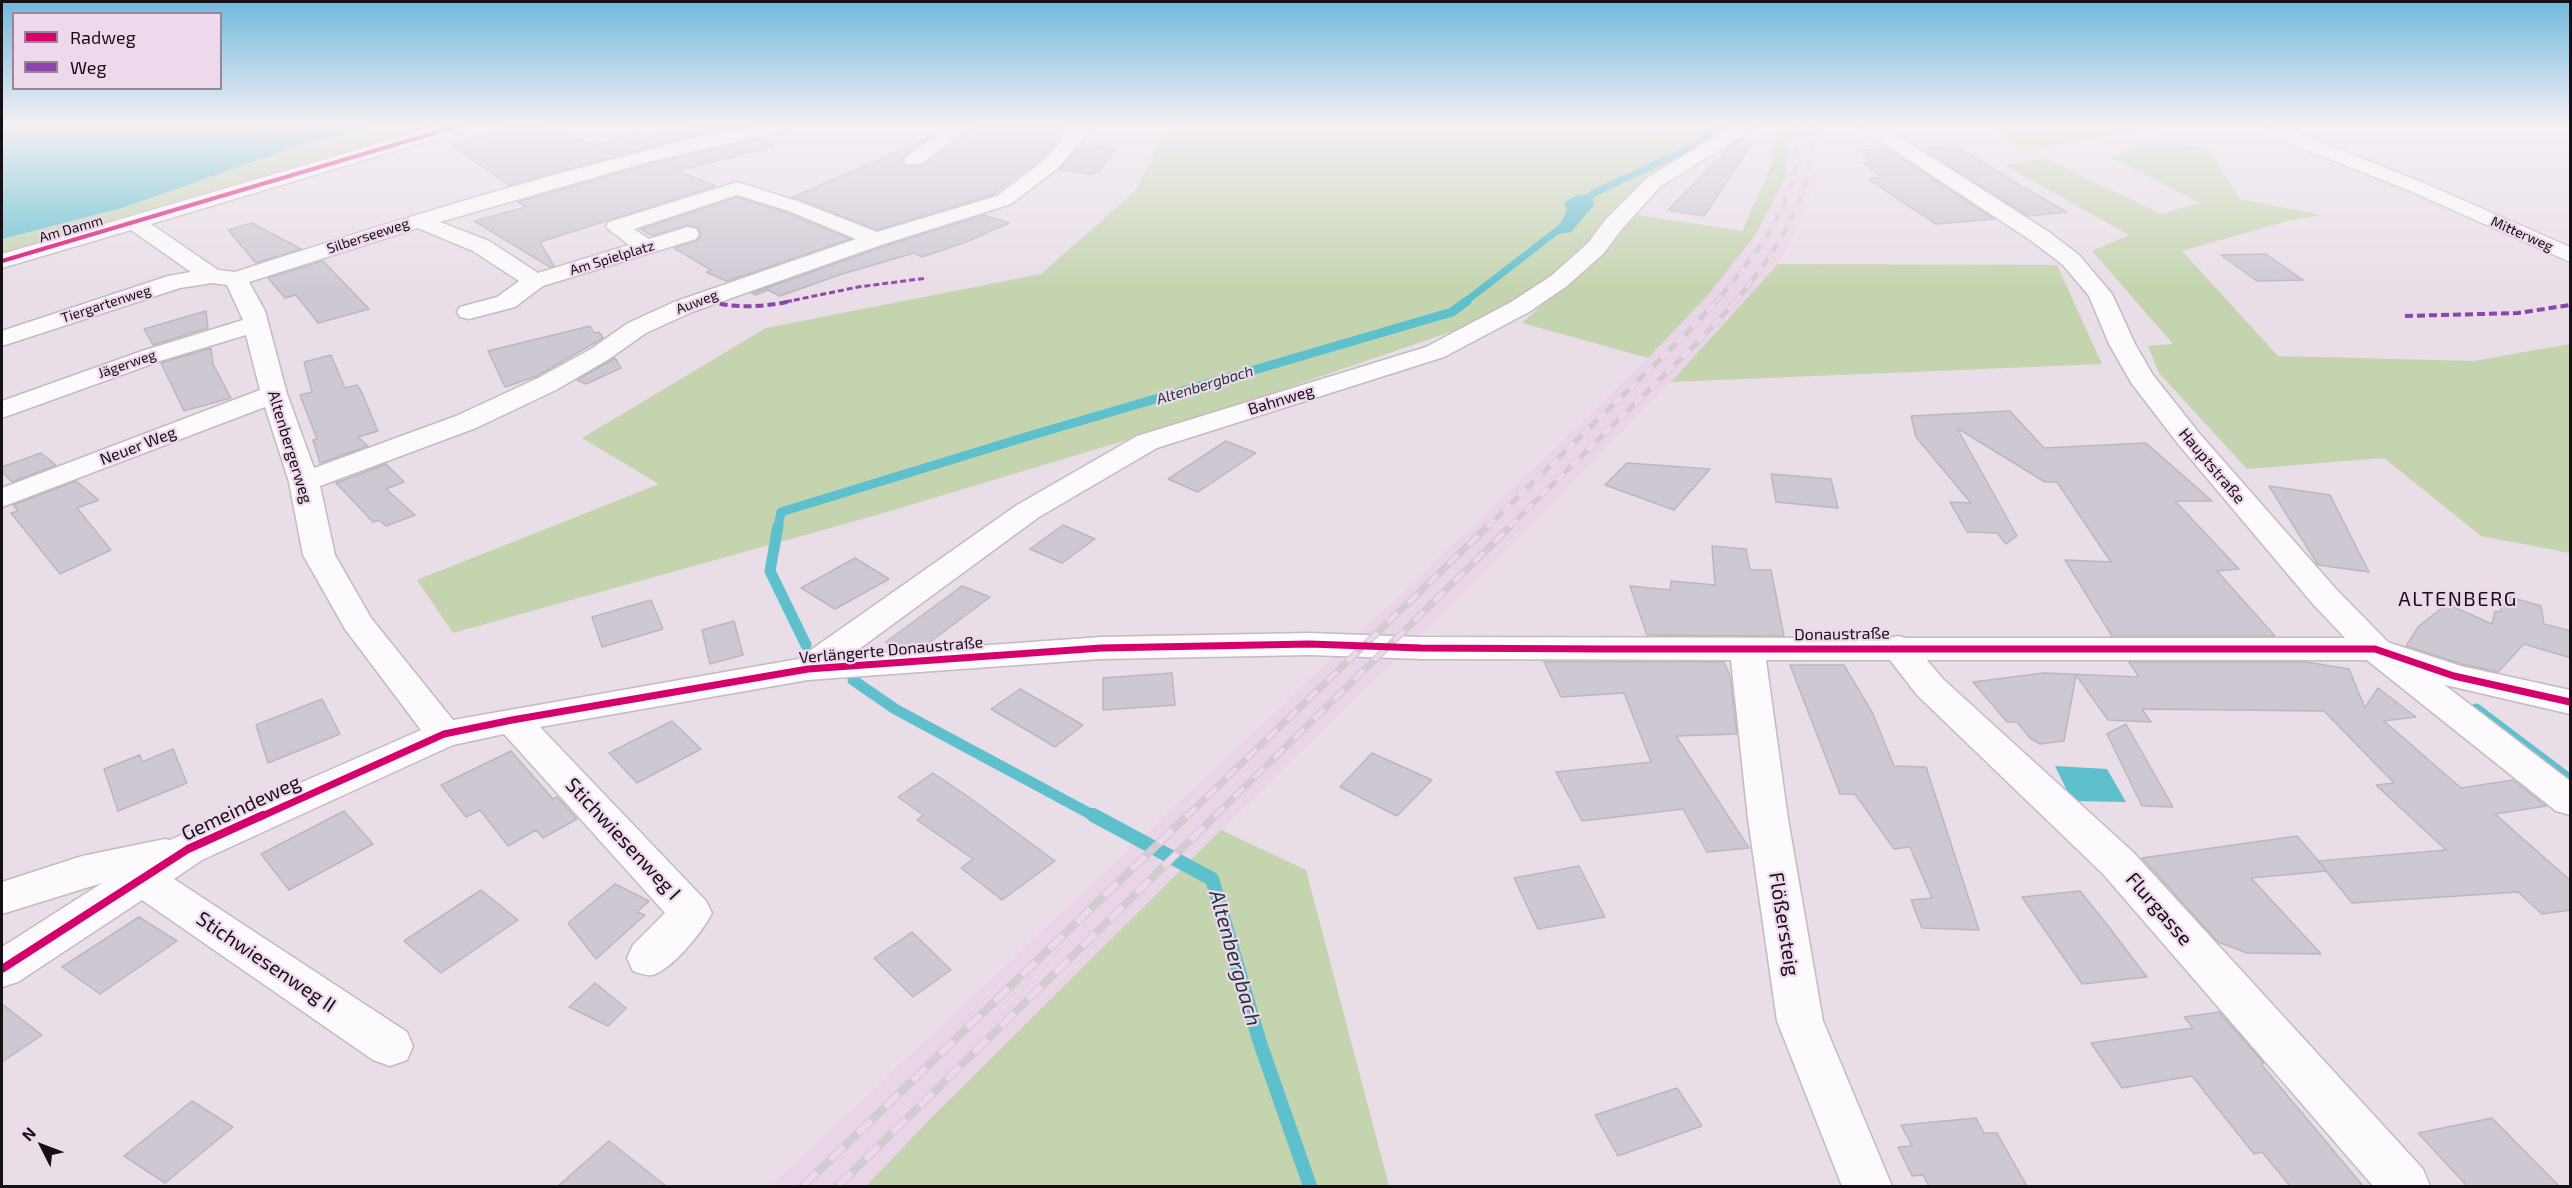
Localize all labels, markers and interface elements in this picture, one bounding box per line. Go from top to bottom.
legend [12,12,222,90]
text: Radweg [70,26,136,48]
text: Weg [70,56,106,78]
street label: Am Damm [37,212,105,246]
street label: Mitterweg [2488,213,2556,255]
street label: Silberseeweg [325,215,411,257]
street label: Am Spielplatz [568,237,656,279]
street label: Tiergartenweg [59,282,153,326]
street label: Auweg [674,286,720,318]
street label: Jägerweg [96,346,158,382]
water label: Altenbergbach [1154,362,1256,408]
street label: Bahnweg [1246,381,1316,419]
street label: Altenbergerweg [264,388,316,506]
street label: Neuer Weg [97,423,179,469]
street label: Hauptstraße [2175,424,2249,508]
district label: ALTENBERG [2398,587,2518,611]
street label: Donaustraße [1794,624,1890,644]
street label: Verlängerte Donaustraße [798,632,984,668]
street label: Gemeindeweg [178,770,304,846]
street label: Stichwiesenweg I [560,773,686,905]
street label: Flurgasse [2121,867,2197,951]
street label: Flößersteig [1764,870,1804,978]
water label: Altenbergbach [1204,887,1266,1029]
street label: Stichwiesenweg II [192,906,340,1018]
north arrow [12,1116,72,1176]
text: N [17,1123,39,1144]

